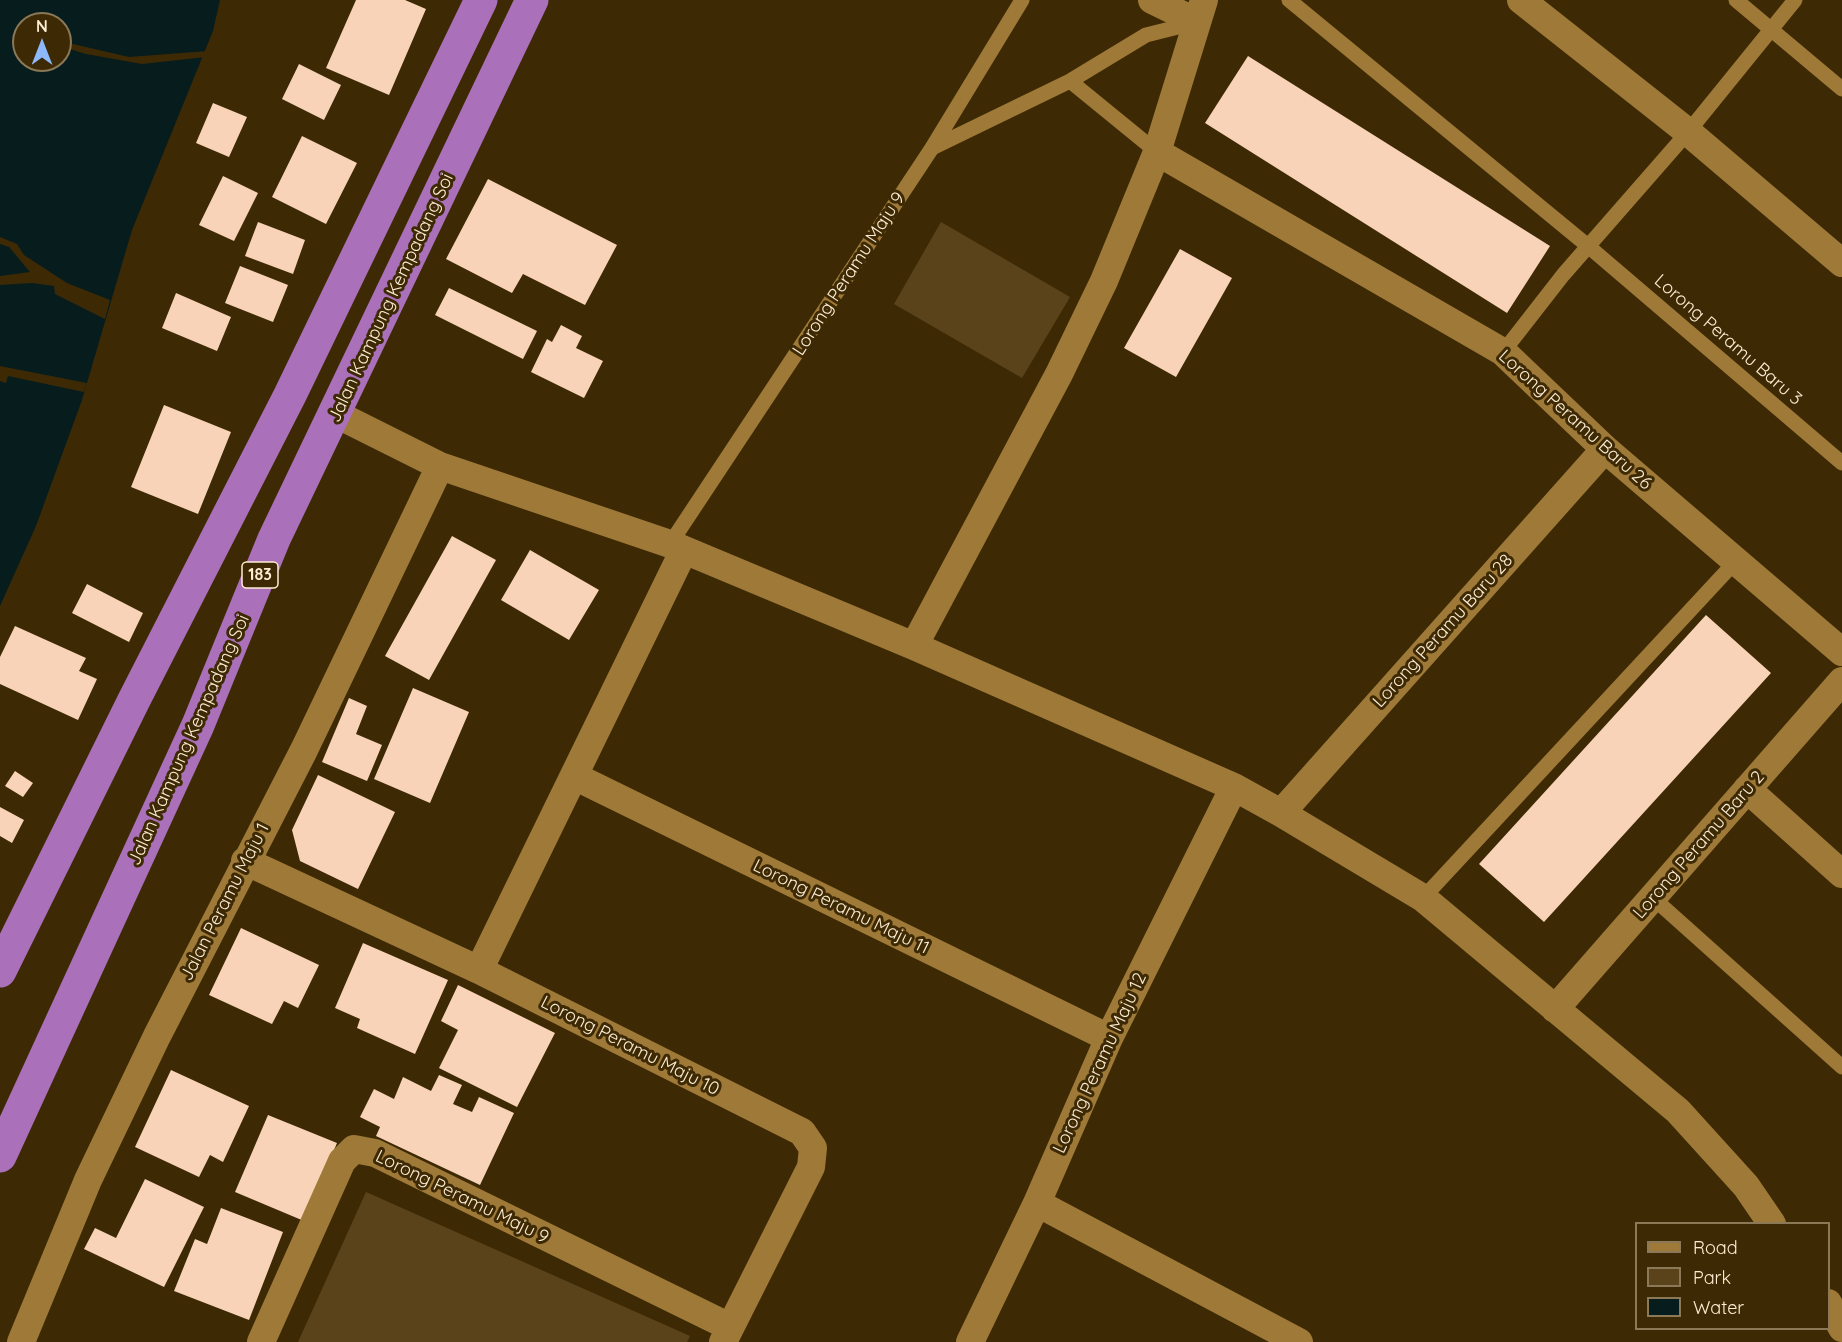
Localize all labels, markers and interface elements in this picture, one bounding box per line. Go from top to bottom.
north arrow [12,12,72,72]
text: N [36,16,48,36]
street label: Jalan Kampung Kempadang Soi [324,170,458,426]
street label: Lorong Peramu Maju 9 [788,188,910,360]
street label: Lorong Peramu Baru 3 [1650,270,1806,410]
street label: Lorong Peramu Baru 26 [1494,346,1656,494]
street label: Lorong Peramu Baru 28 [1368,550,1518,712]
road number: 183 [242,562,278,588]
street label: Jalan Kampung Kempadang Soi [124,611,254,869]
street label: Lorong Peramu Baru 2 [1629,767,1769,923]
street label: Jalan Peramu Maju 1 [176,820,274,984]
street label: Lorong Peramu Maju 11 [749,855,933,959]
street label: Lorong Peramu Maju 12 [1049,969,1151,1157]
street label: Lorong Peramu Maju 10 [537,992,723,1100]
street label: Lorong Peramu Maju 9 [372,1146,552,1248]
legend [1635,1222,1830,1330]
text: Road [1693,1236,1738,1259]
text: Park [1693,1266,1731,1289]
text: Water [1693,1296,1744,1319]

